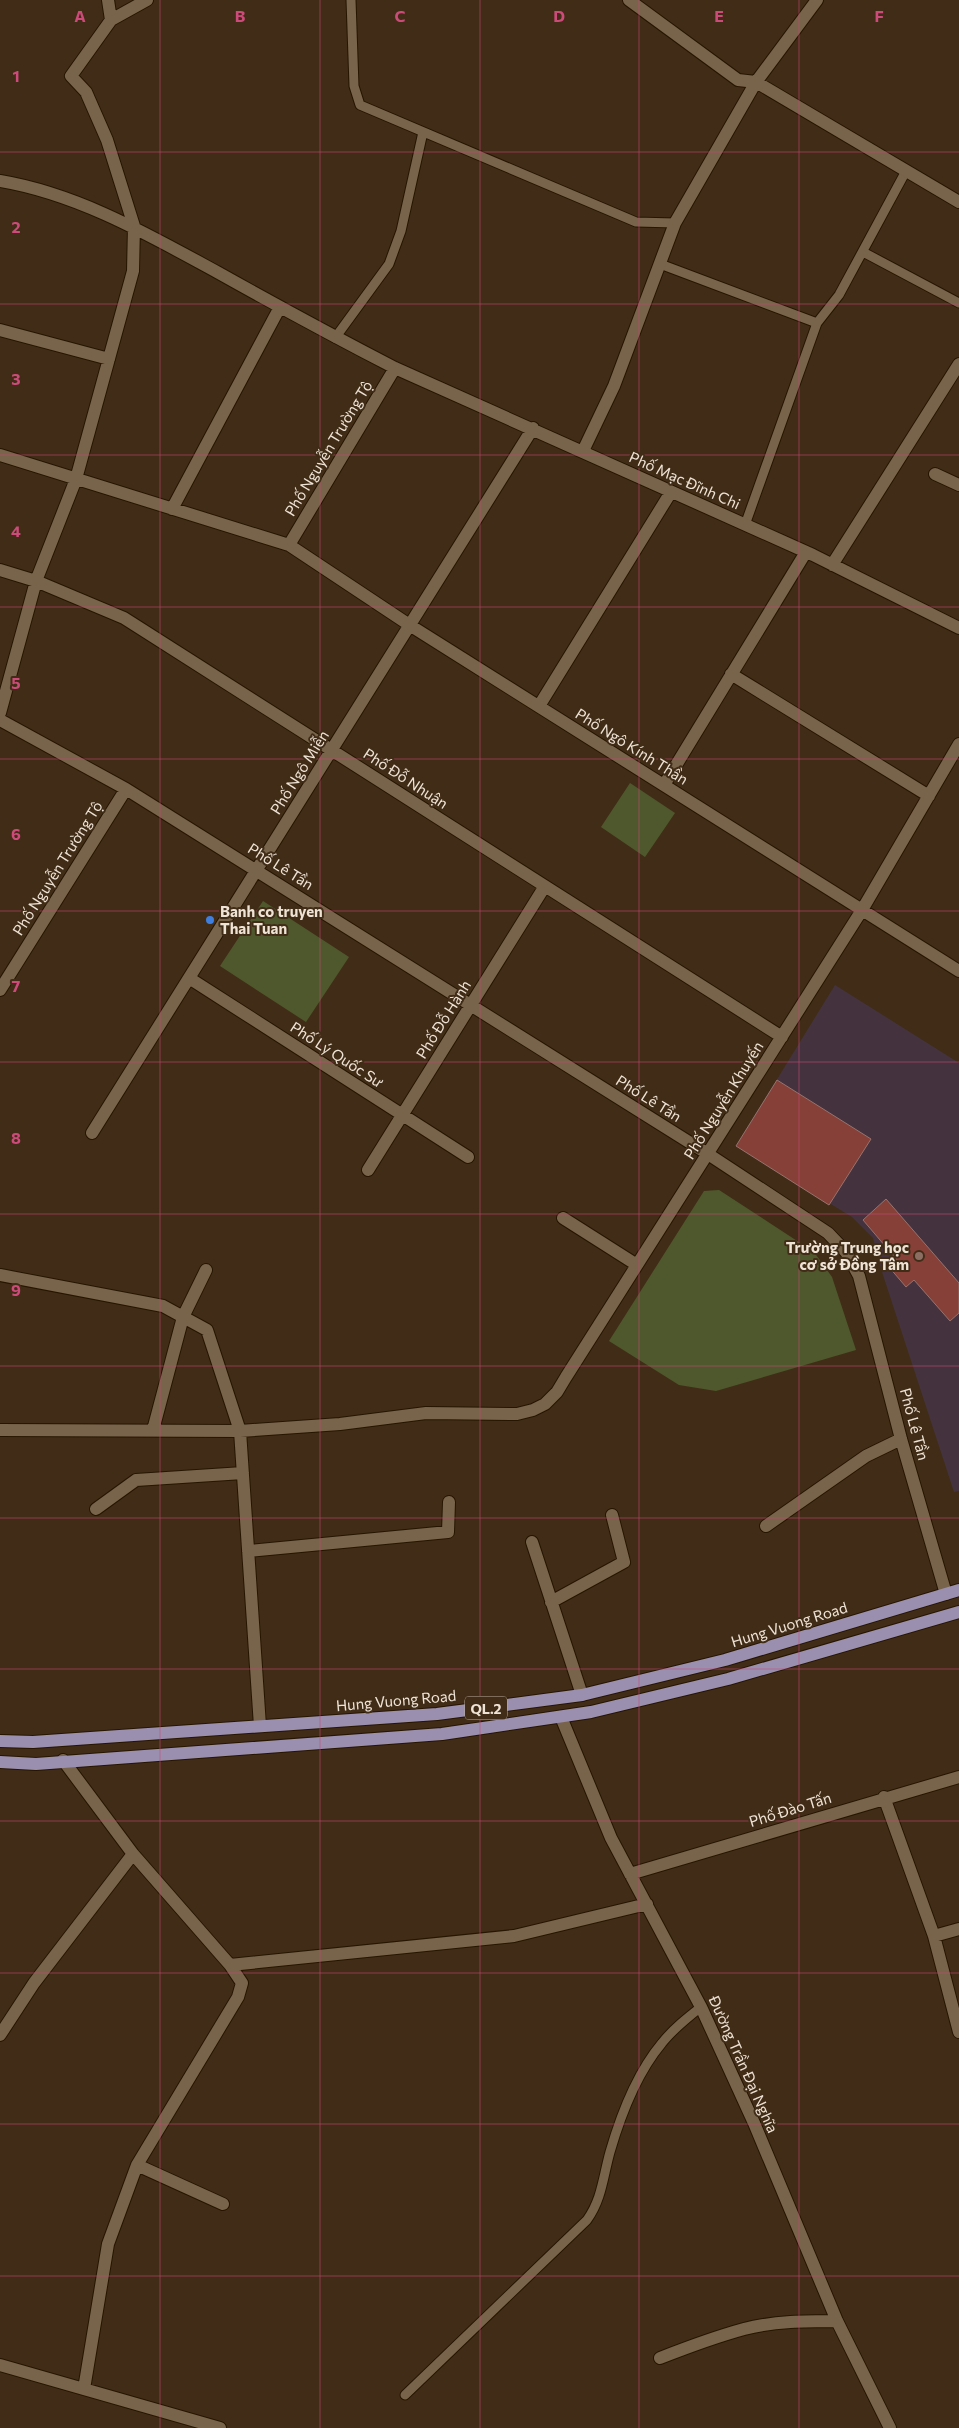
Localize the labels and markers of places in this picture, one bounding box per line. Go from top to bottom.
place label: Banh co truyen Thai Tuan [220,902,323,937]
marker: Banh co truyen Thai Tuan [204,914,216,926]
place label: Trường Trung học cơ sở Đồng Tâm [786,1238,909,1273]
marker: Trường Trung học cơ sở Đồng Tâm [913,1250,925,1262]

